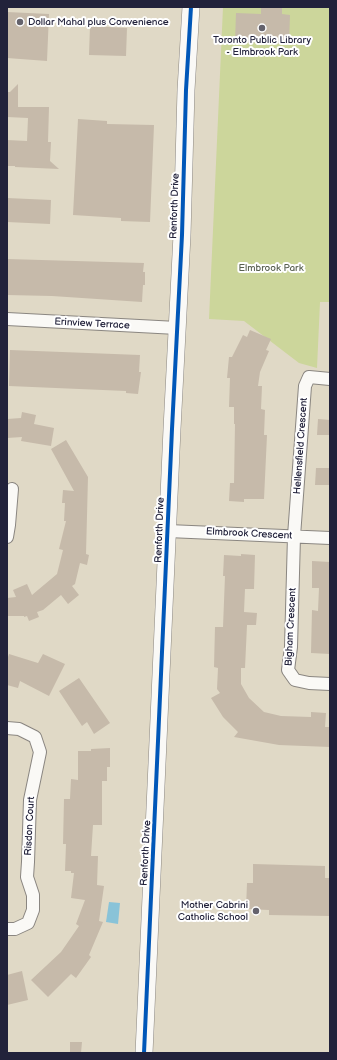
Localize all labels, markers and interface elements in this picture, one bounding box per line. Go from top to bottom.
place label: Dollar Mahal plus Convenience [28,16,169,28]
marker: Dollar Mahal plus Convenience [15,17,25,27]
marker: Toronto Public Library - Elmbrook Park [257,23,267,33]
place label: Toronto Public Library - Elmbrook Park [213,34,311,58]
street label: Renforth Drive [168,173,182,239]
park label: Elmbrook Park [238,262,304,274]
street label: Erinview Terrace [54,316,130,332]
street label: Hellensfield Crescent [292,397,310,495]
street label: Renforth Drive [153,497,167,563]
street label: Elmbrook Crescent [205,526,293,542]
street label: Bigham Crescent [283,587,299,667]
street label: Risdon Court [22,796,38,856]
street label: Renforth Drive [138,820,154,886]
place label: Mother Cabrini Catholic School [178,899,248,922]
marker: Mother Cabrini Catholic School [251,906,261,916]

